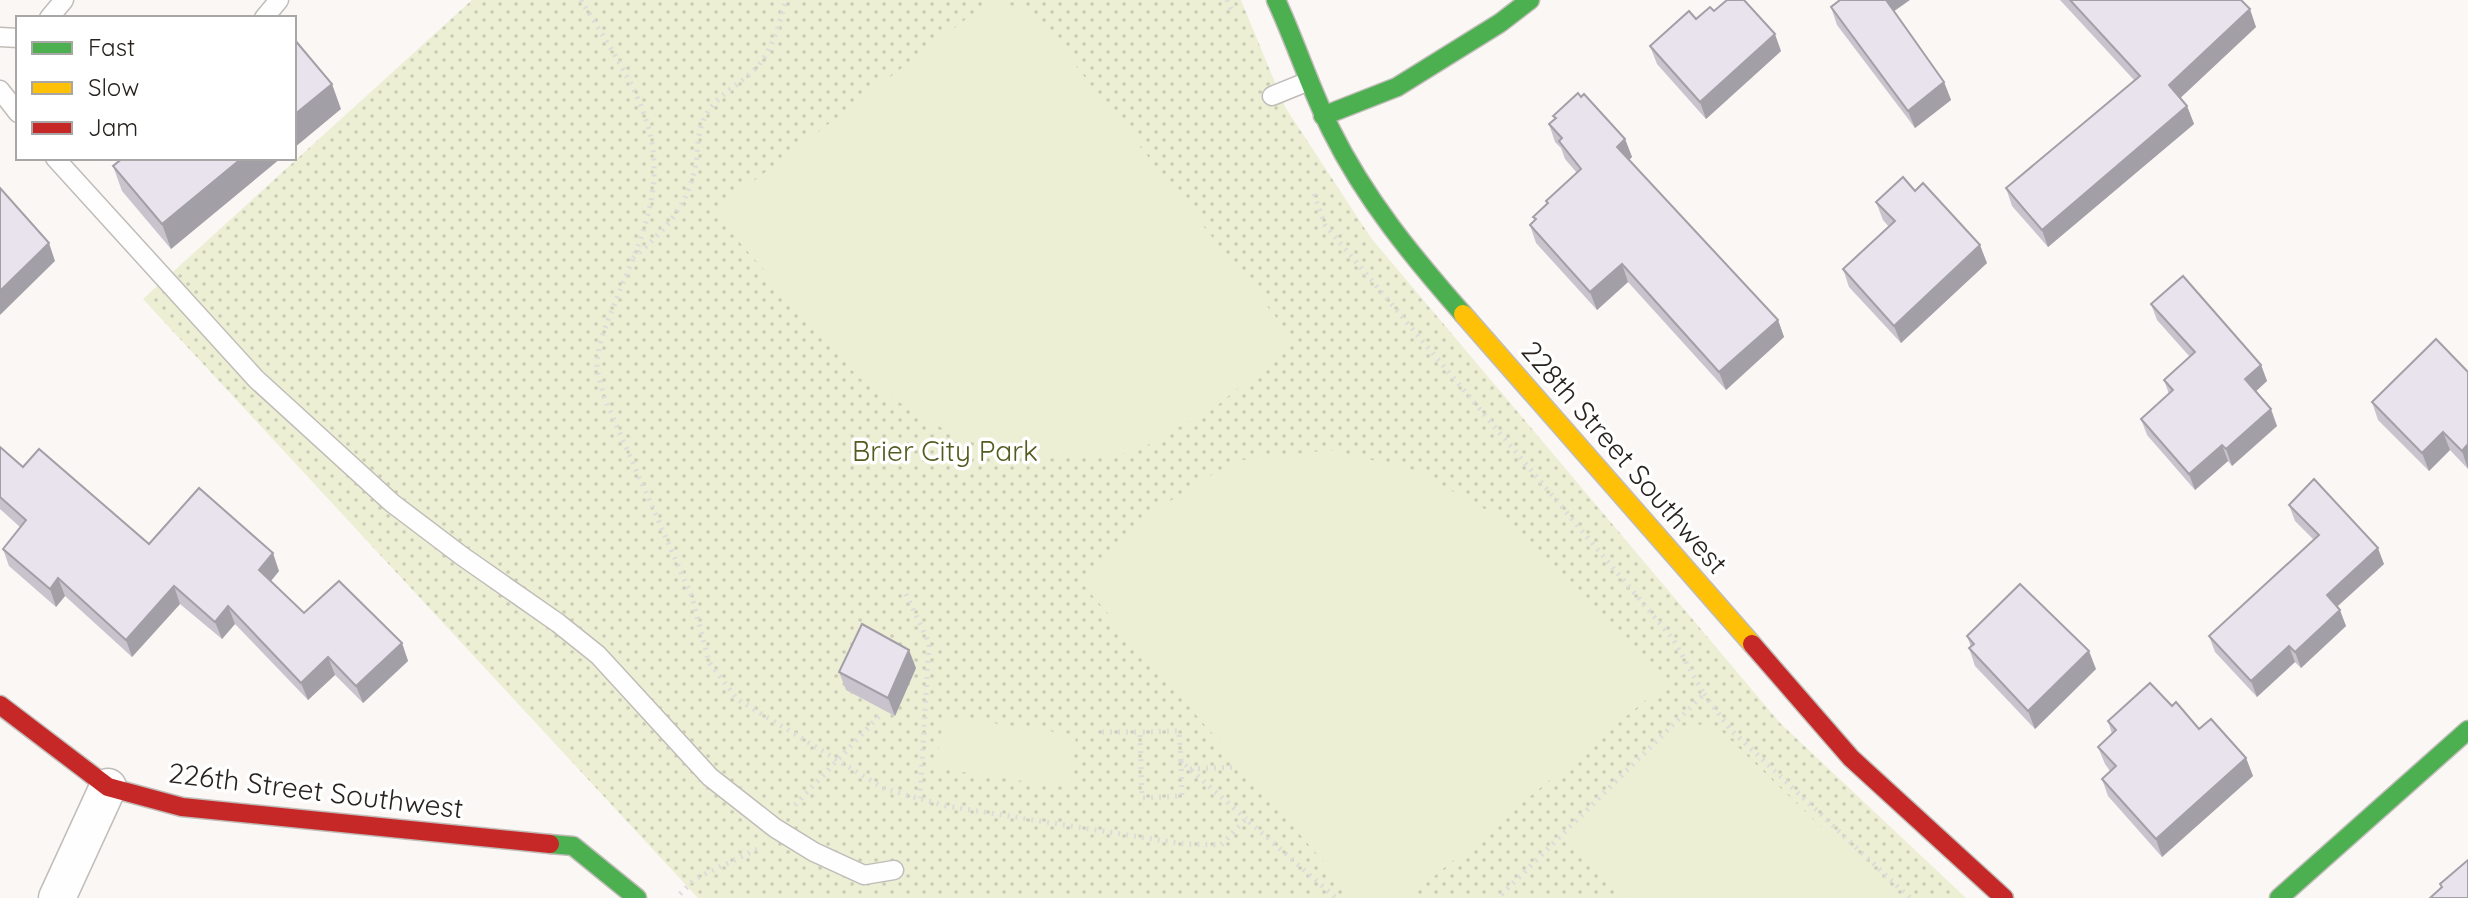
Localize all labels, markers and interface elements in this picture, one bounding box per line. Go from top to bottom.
legend [16,16,296,160]
text: Fast [88,32,135,62]
text: Slow [88,72,139,102]
text: Jam [88,112,138,142]
street label: 228th Street Southwest [1514,334,1736,580]
park label: Brier City Park [852,433,1038,468]
street label: 226th Street Southwest [167,755,465,825]

